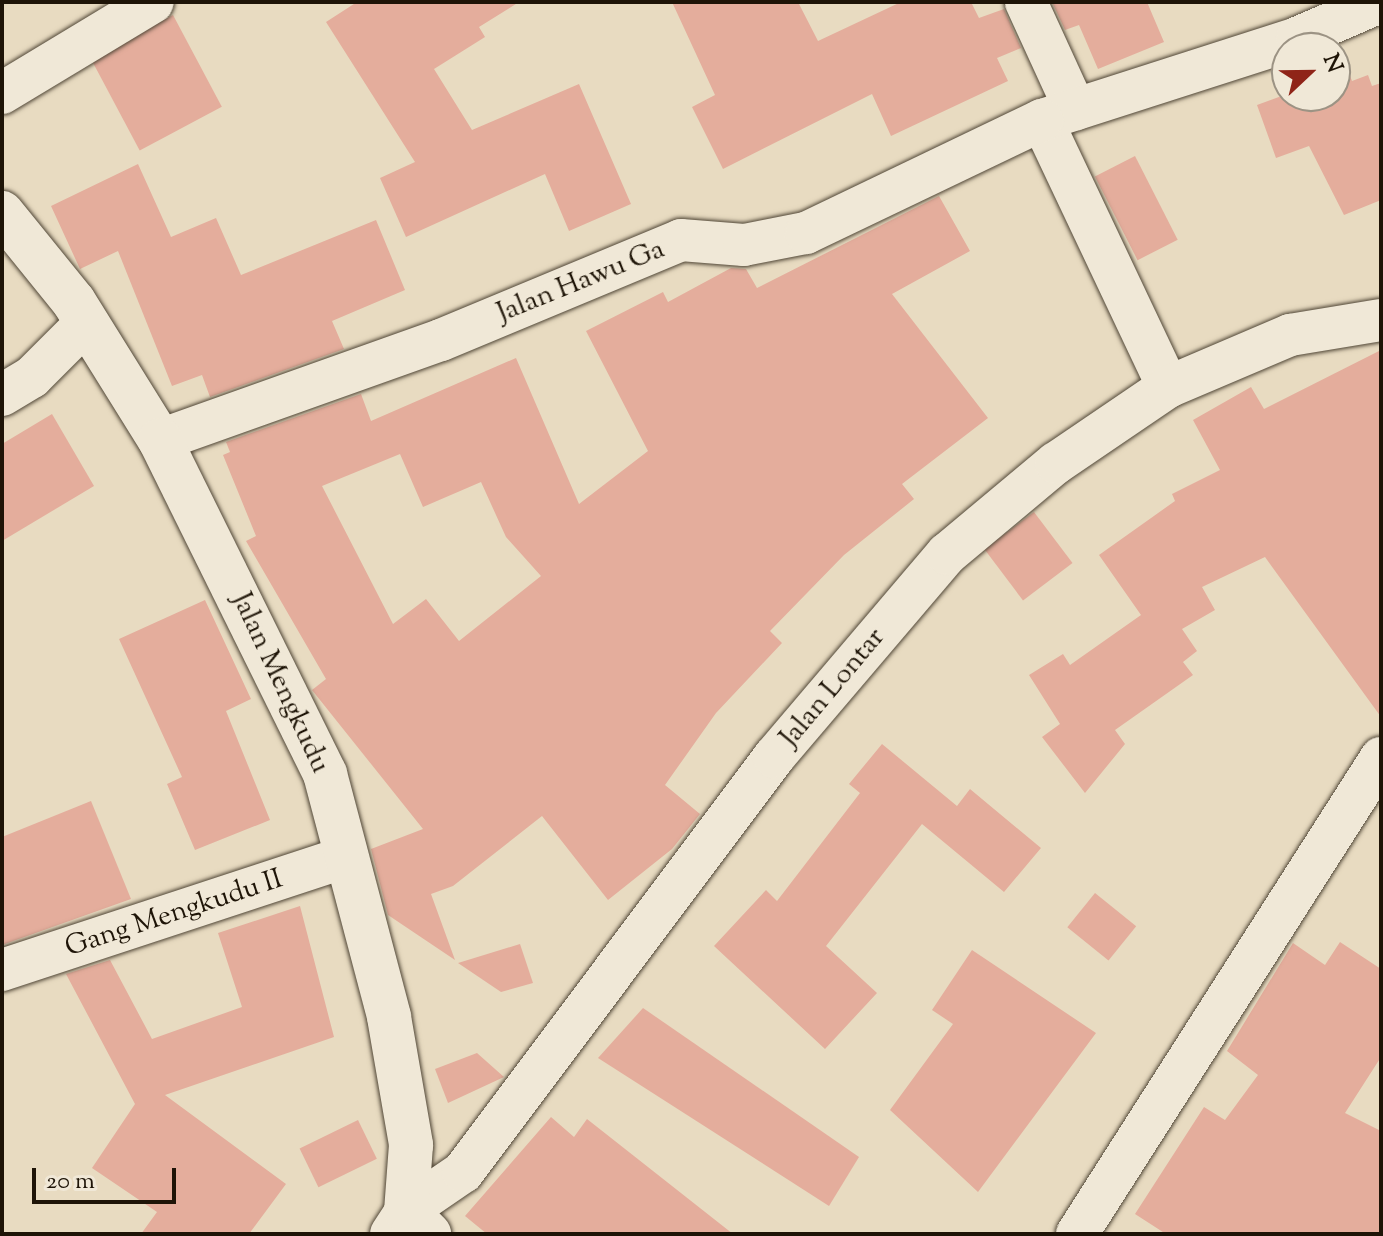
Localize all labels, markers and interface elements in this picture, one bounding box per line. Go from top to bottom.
north arrow [1271,32,1351,112]
text: N [1313,50,1350,78]
street label: Jalan Hawu Ga [492,233,670,331]
street label: Jalan Mengkudu [224,588,336,778]
street label: Jalan Lontar [773,622,893,754]
street label: Gang Mengkudu II [61,863,287,965]
scale bar [36,1152,180,1202]
text: 20 m [46,1165,95,1199]

